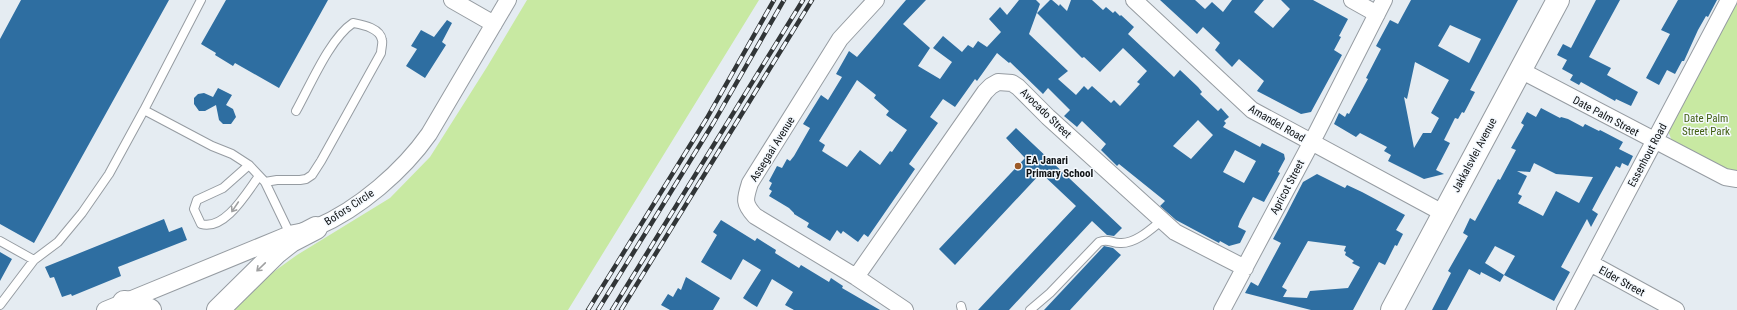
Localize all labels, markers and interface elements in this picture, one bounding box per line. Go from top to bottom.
street label: Avocado Street [1017,86,1074,141]
street label: Date Palm Street [1571,94,1641,139]
street label: Amandel Road [1246,102,1307,145]
park label: Date Palm Street Park [1682,112,1730,138]
street label: Assegaai Avenue [747,114,798,184]
street label: Jakkalsvlei Avenue [1449,116,1500,195]
street label: Essenhout Road [1625,121,1670,189]
place label: EA Janari Primary School [1026,154,1094,180]
street label: Apricot Street [1268,158,1307,217]
marker: EA Janari Primary School [1013,161,1023,171]
street label: Bofors Circle [322,187,376,228]
one-way arrow [231,201,239,212]
one-way arrow [256,262,266,271]
street label: Elder Street [1597,264,1647,299]

